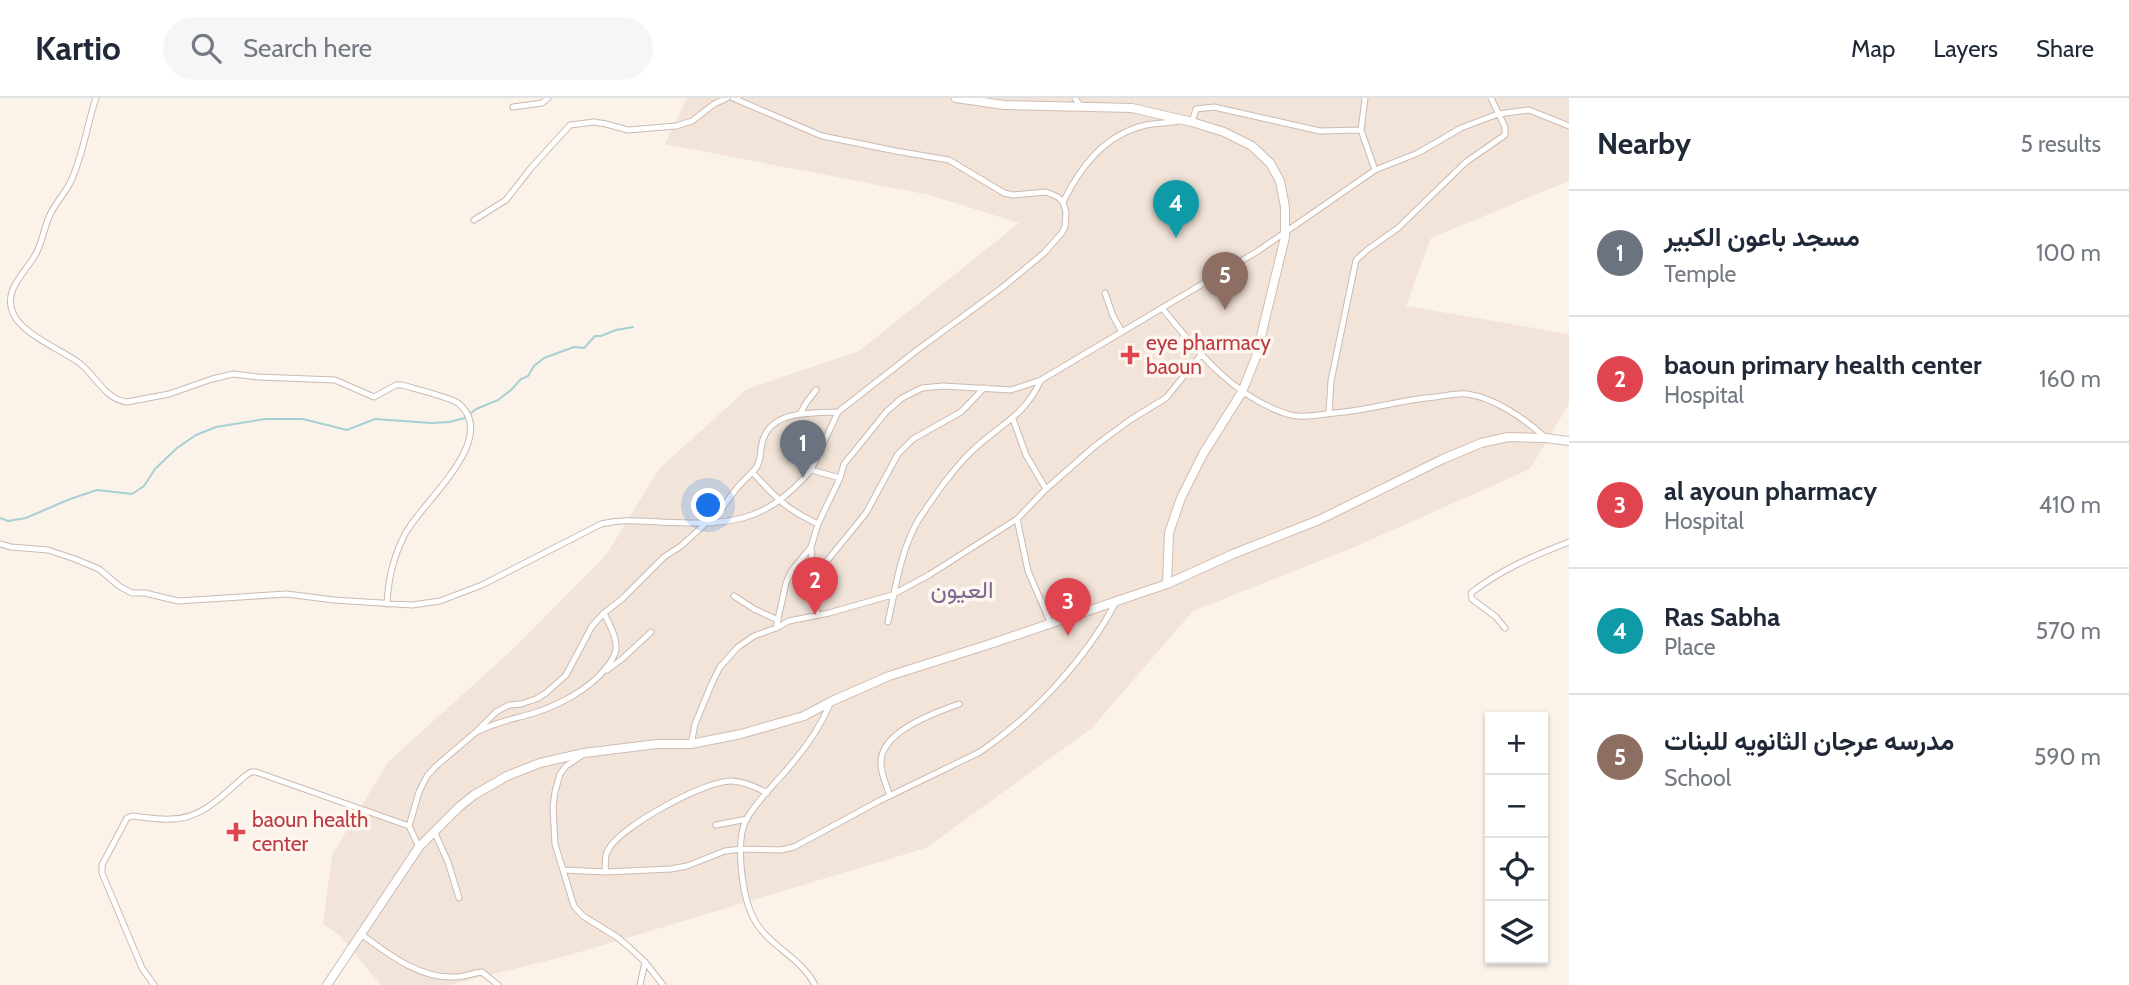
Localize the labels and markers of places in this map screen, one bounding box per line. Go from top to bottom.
pin: 4 [1153,180,1199,238]
pin: 5 [1202,252,1248,310]
place label: eye pharmacy baoun [1146,330,1271,379]
marker: eye pharmacy baoun [1120,345,1140,365]
pin: 1 [780,420,826,478]
pin: 2 [792,557,838,615]
pin: 3 [1045,578,1091,636]
place label: baoun health center [252,807,368,856]
marker: baoun health center [226,822,246,842]

